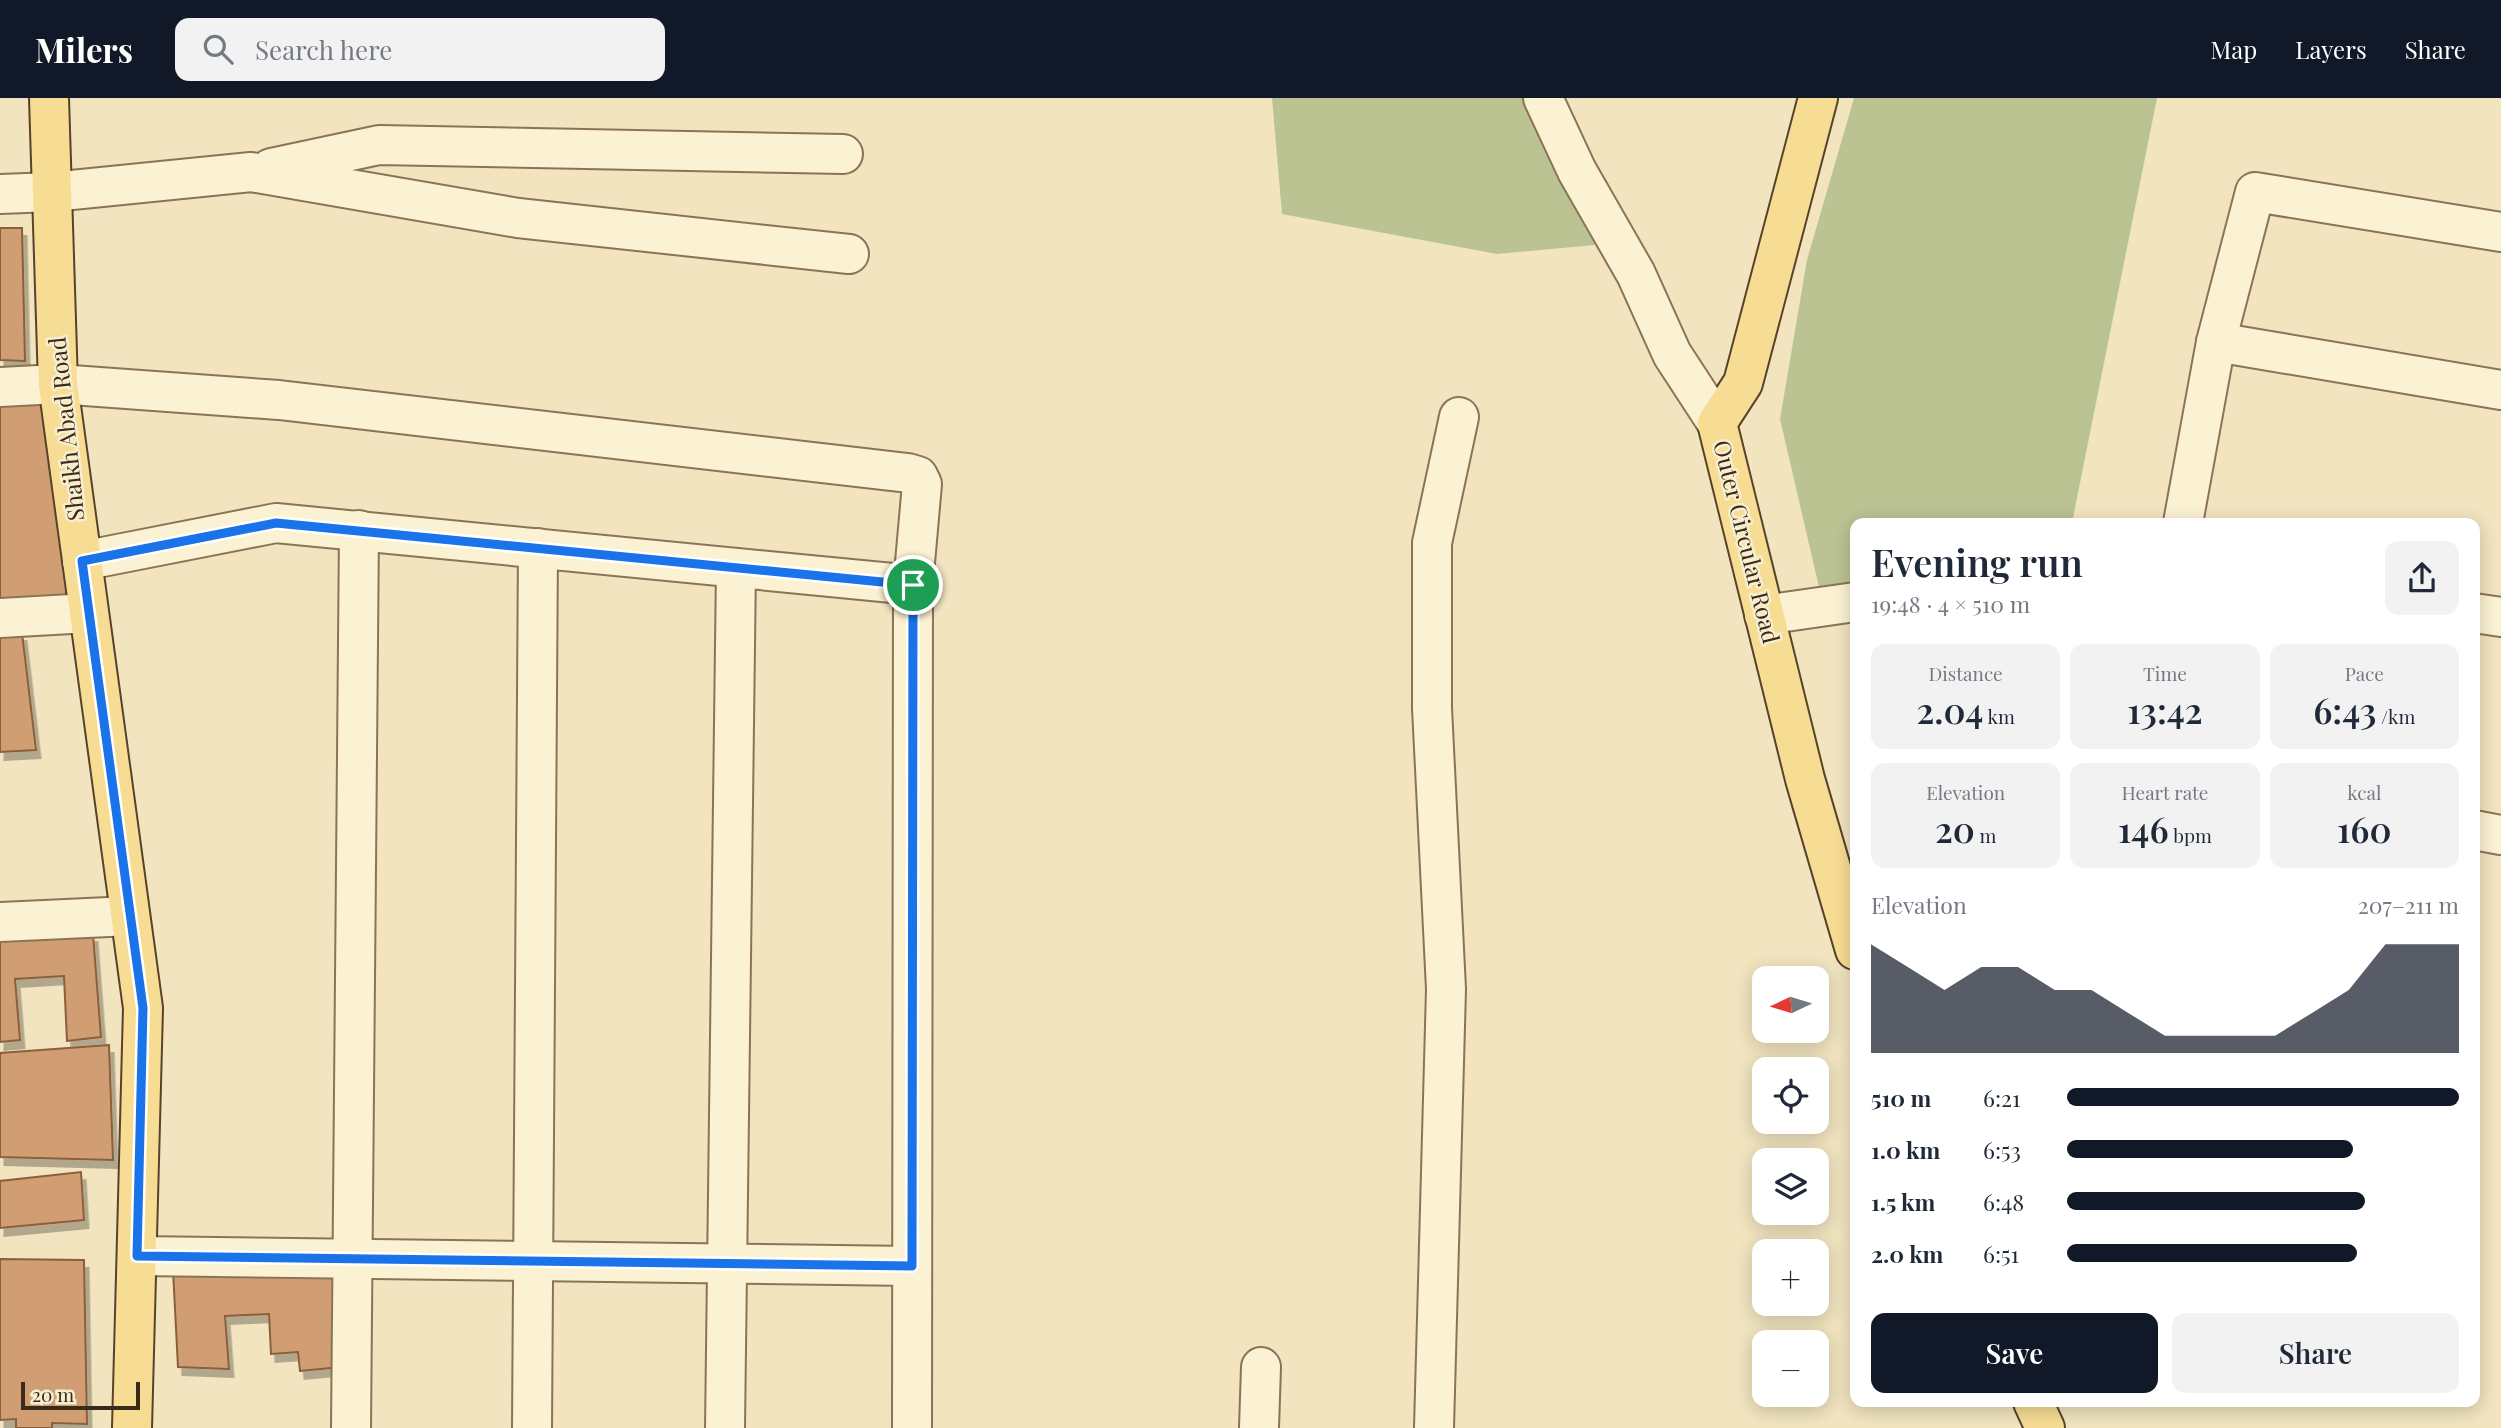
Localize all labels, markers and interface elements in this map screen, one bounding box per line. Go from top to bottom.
search box [175,18,665,81]
text: Milers [35,27,133,71]
icon: search [199,30,237,68]
text: Search here [255,32,392,67]
text: Map [2211,33,2257,65]
text: Layers [2295,33,2367,65]
text: Share [2405,33,2466,65]
street label: Shaikh Abad Road [40,336,91,523]
street label: Outer Circular Road [1707,437,1788,646]
text: Evening run [1871,536,2083,587]
button: share [2385,541,2459,615]
pin [883,555,943,615]
icon: arrive [894,566,932,604]
text: 19:48 · 4 × 510 m [1871,588,2030,619]
text: Distance [1929,660,2003,686]
text: Time [2143,660,2187,686]
text: Pace [2345,660,2384,686]
text: 2.04 [1916,686,1983,733]
text: 13:42 [2127,686,2203,733]
text: 6:43 [2313,686,2376,733]
text: km [1983,703,2015,729]
text: /km [2376,703,2415,729]
text: Elevation [1926,779,2005,805]
text: Heart rate [2122,779,2208,805]
text: kcal [2347,779,2381,805]
text: 20 [1935,805,1975,852]
text: 146 [2118,805,2169,852]
text: 160 [2337,805,2392,852]
text: m [1975,822,1996,848]
text: bpm [2169,822,2212,848]
text: Elevation [1871,889,1967,920]
text: 207–211 m [2358,889,2459,920]
north arrow [1752,966,1829,1043]
map controls [1752,966,1829,1407]
button: locate [1752,1057,1829,1134]
text: 510 m [1871,1082,1931,1113]
text: 6:21 [1983,1082,2021,1113]
text: 1.0 km [1871,1134,1940,1165]
text: 6:53 [1983,1134,2021,1165]
button: layers [1752,1148,1829,1225]
text: 1.5 km [1871,1186,1935,1217]
text: 6:48 [1983,1186,2024,1217]
text: 2.0 km [1871,1238,1943,1269]
text: 6:51 [1983,1238,2019,1269]
button: + [1752,1239,1829,1316]
button: Save [1871,1313,2158,1393]
button: Share [2172,1313,2459,1393]
button: − [1752,1330,1829,1407]
scale bar [21,1379,140,1411]
text: 20 m [32,1381,74,1407]

